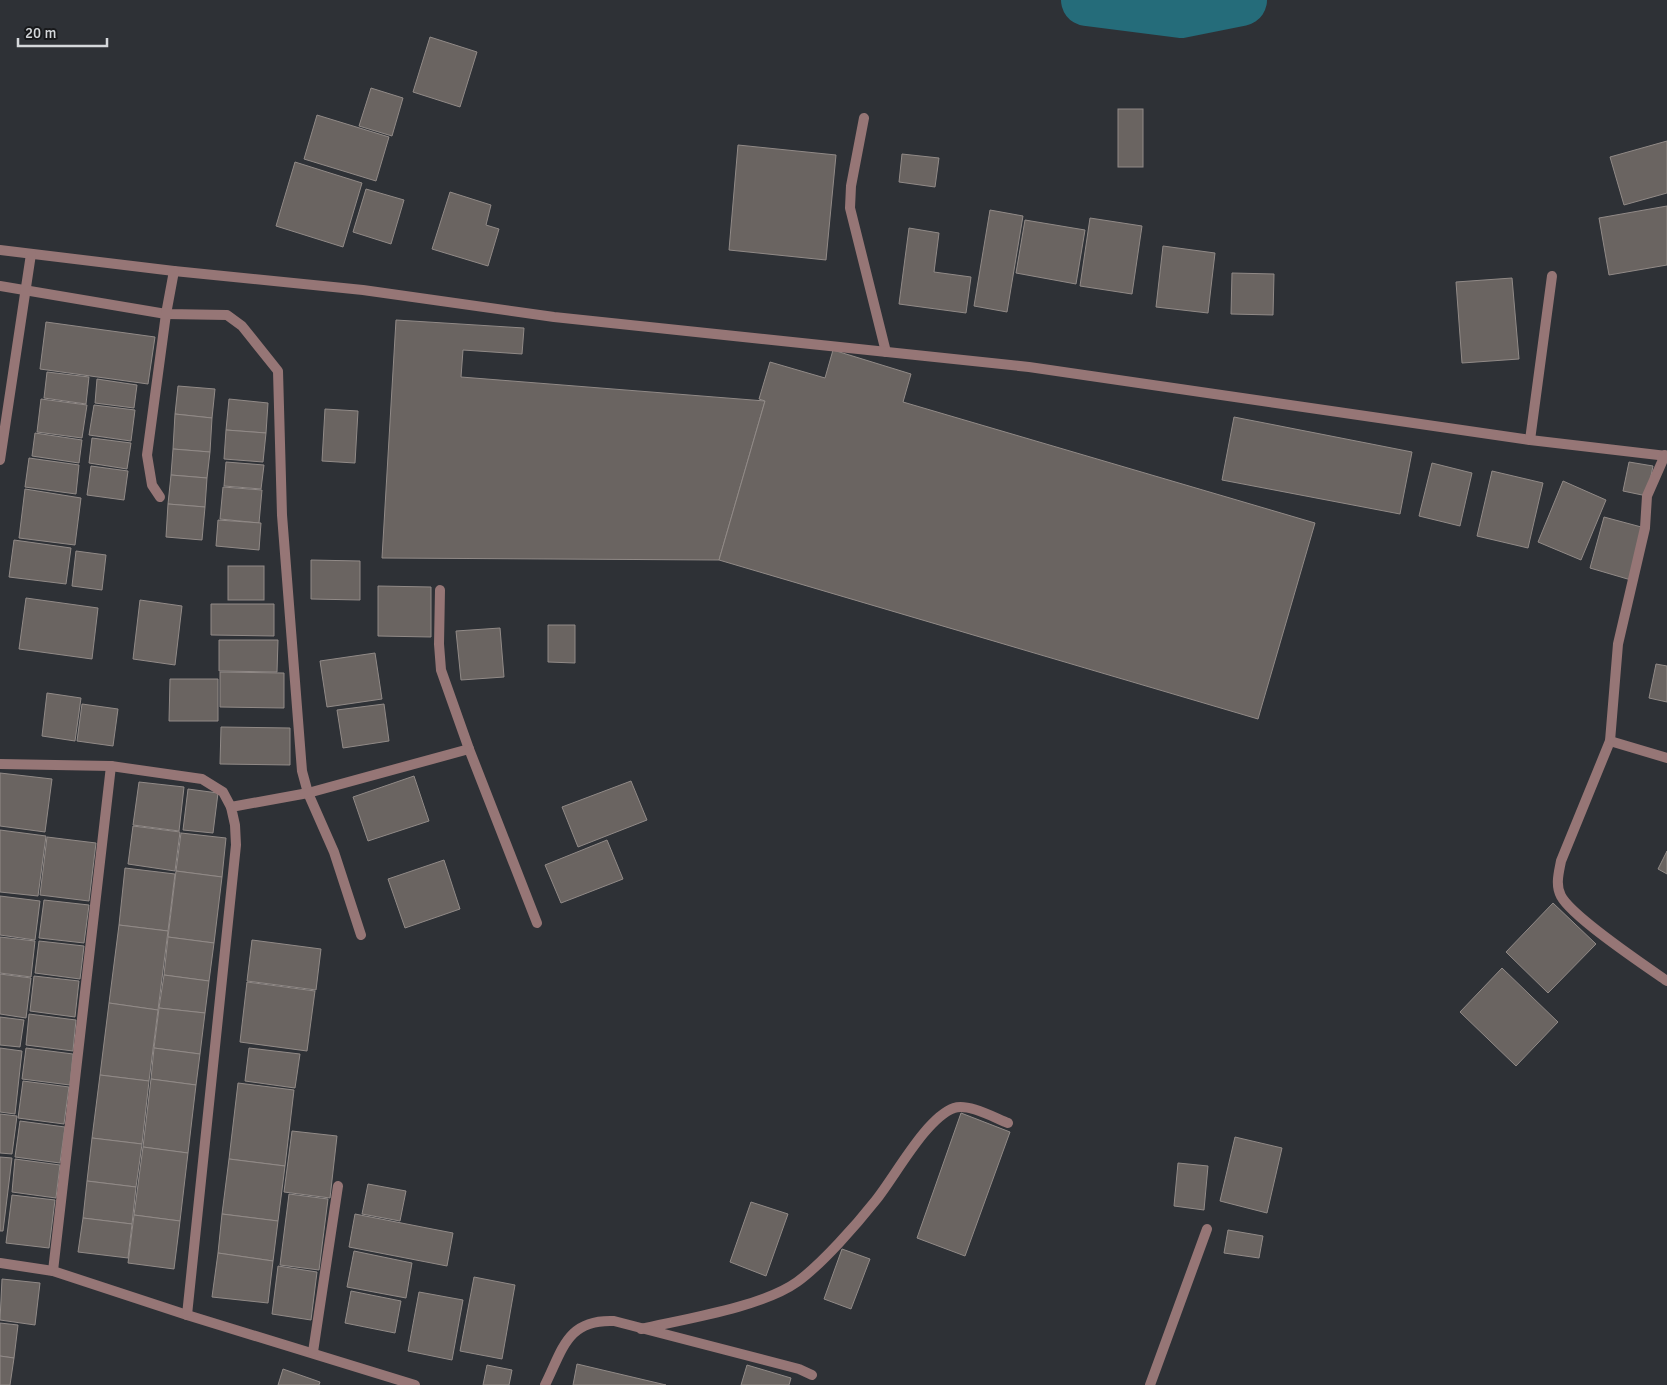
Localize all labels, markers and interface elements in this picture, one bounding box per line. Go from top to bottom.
scale bar [18,15,106,47]
text: 20 m [25,24,56,42]

